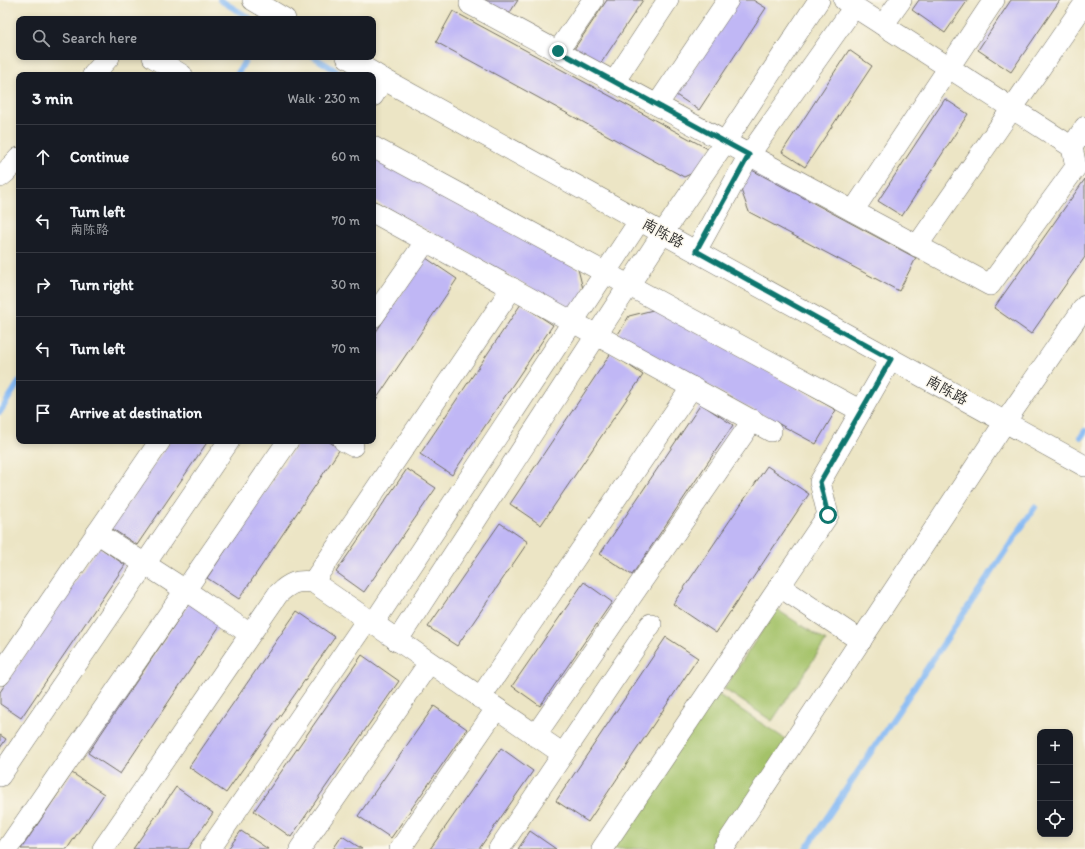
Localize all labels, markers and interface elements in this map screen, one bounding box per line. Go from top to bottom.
search box [16,16,376,60]
icon: search [30,27,52,49]
text: Search here [62,29,137,47]
route end [549,42,567,60]
text: 3 min [32,88,73,108]
text: Walk · 230 m [288,91,360,106]
icon: ahead [32,146,54,168]
text: Continue [70,148,129,166]
text: 60 m [331,149,360,164]
text: Turn left [70,203,125,221]
icon: left [32,210,54,232]
text: 70 m [332,213,360,228]
street label: 南陈路 [639,214,687,252]
text: 南陈路 [70,222,109,237]
icon: right [32,274,54,296]
text: Turn right [70,276,134,294]
text: 30 m [331,277,360,292]
icon: left [32,338,54,360]
text: Turn left [70,340,125,358]
text: 70 m [332,341,360,356]
street label: 南陈路 [923,371,971,409]
icon: arrive [32,402,54,424]
text: Arrive at destination [70,404,202,422]
route start [819,506,837,524]
map controls [1037,729,1073,837]
button: + [1037,729,1073,765]
button: − [1037,765,1073,801]
button: locate [1037,801,1073,837]

